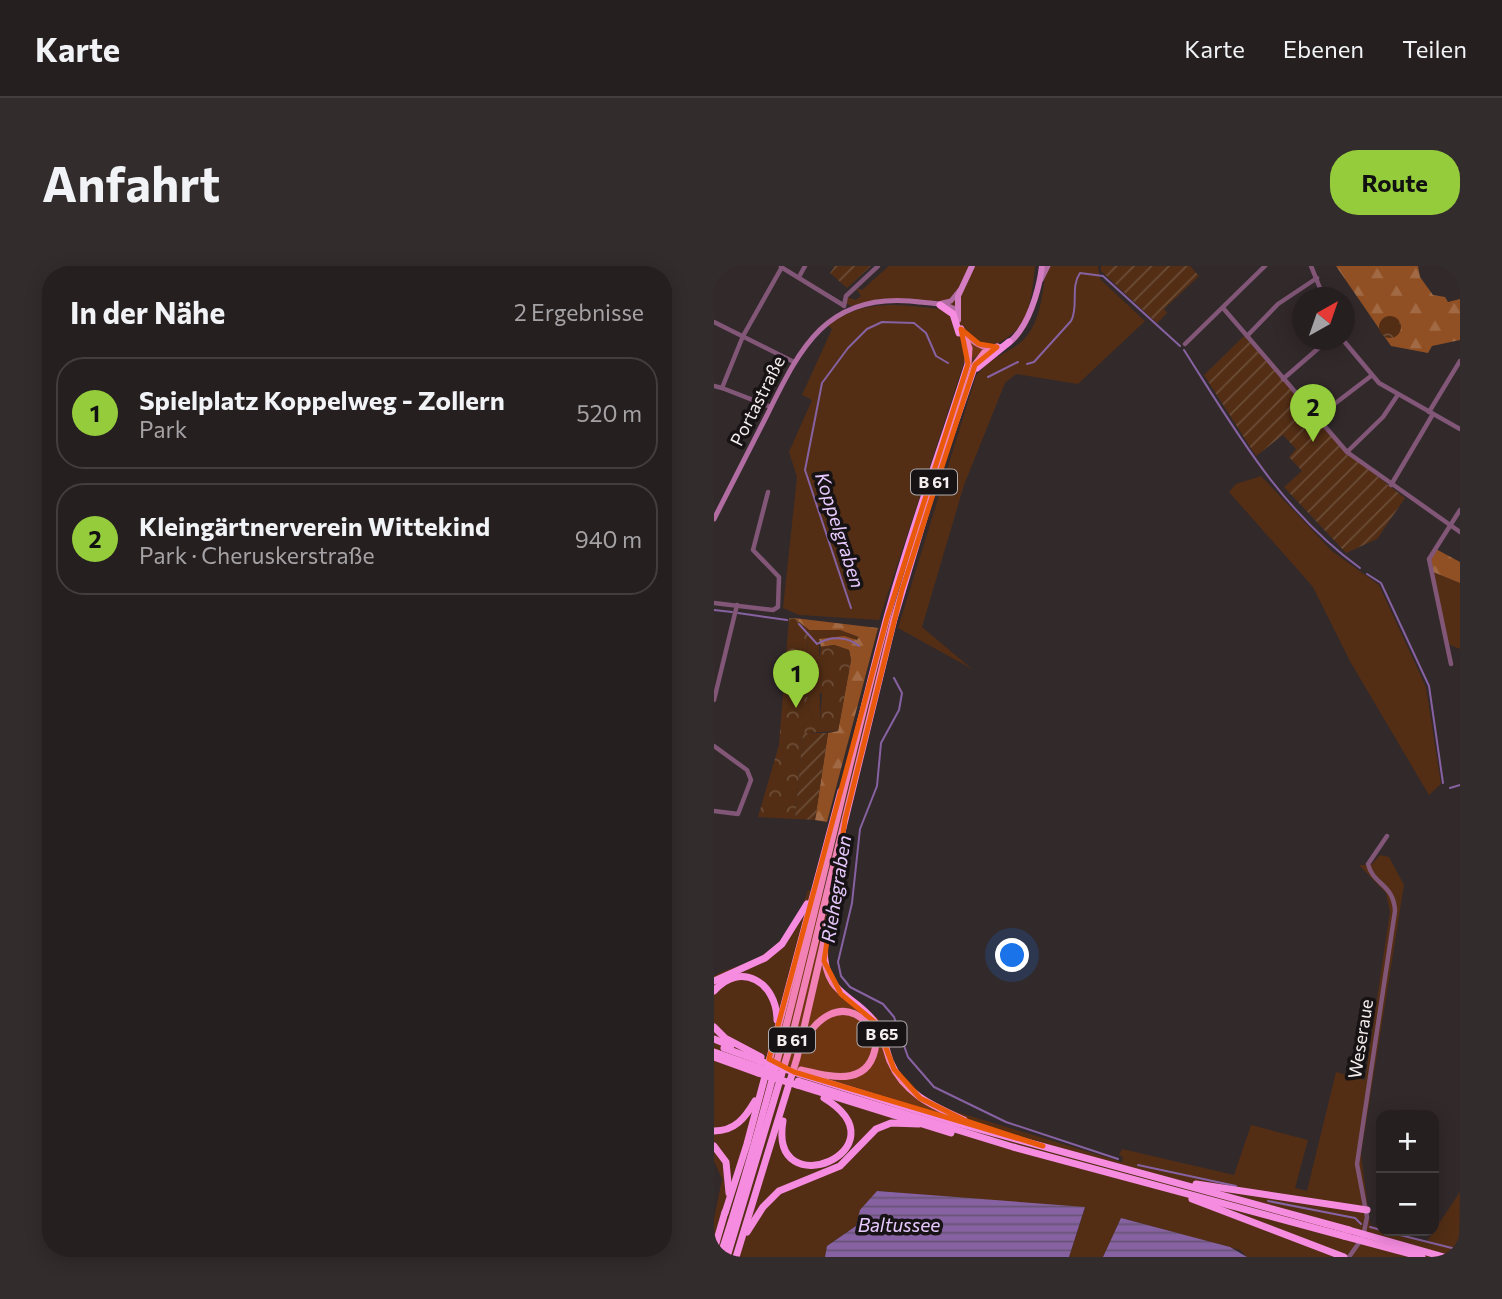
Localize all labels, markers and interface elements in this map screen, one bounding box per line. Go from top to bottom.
text: Karte [35,28,120,69]
text: Karte [1184,34,1245,63]
text: Ebenen [1283,34,1364,63]
text: Teilen [1402,34,1467,63]
button: Route [1330,150,1460,215]
text: Anfahrt [42,152,220,212]
north arrow [1292,287,1355,350]
text: In der Nähe [70,293,225,330]
text: 2 Ergebnisse [514,298,644,326]
street label: Portastraße [725,352,789,449]
text: Spielplatz Koppelweg - Zollern [139,384,505,415]
pin: 2 [1290,384,1336,442]
text: 1 [90,399,100,427]
text: 520 m [577,399,642,427]
text: Park [139,415,187,443]
water label: Koppelgraben [811,469,870,591]
road number: B 61 [911,470,957,495]
text: Kleingärtnerverein Wittekind [139,510,490,541]
text: 2 [88,525,102,553]
text: 940 m [575,525,642,553]
text: Park · Cheruskerstraße [139,541,375,569]
pin: 1 [773,650,819,708]
water label: Riehegraben [816,834,855,944]
your location [995,938,1029,972]
street label: Weseraue [1343,997,1377,1080]
road number: B 65 [858,1021,906,1046]
road number: B 61 [769,1028,815,1052]
map controls [1376,1110,1439,1236]
button: + [1376,1110,1439,1173]
button: − [1376,1173,1439,1236]
water label: Baltussee [858,1213,940,1236]

